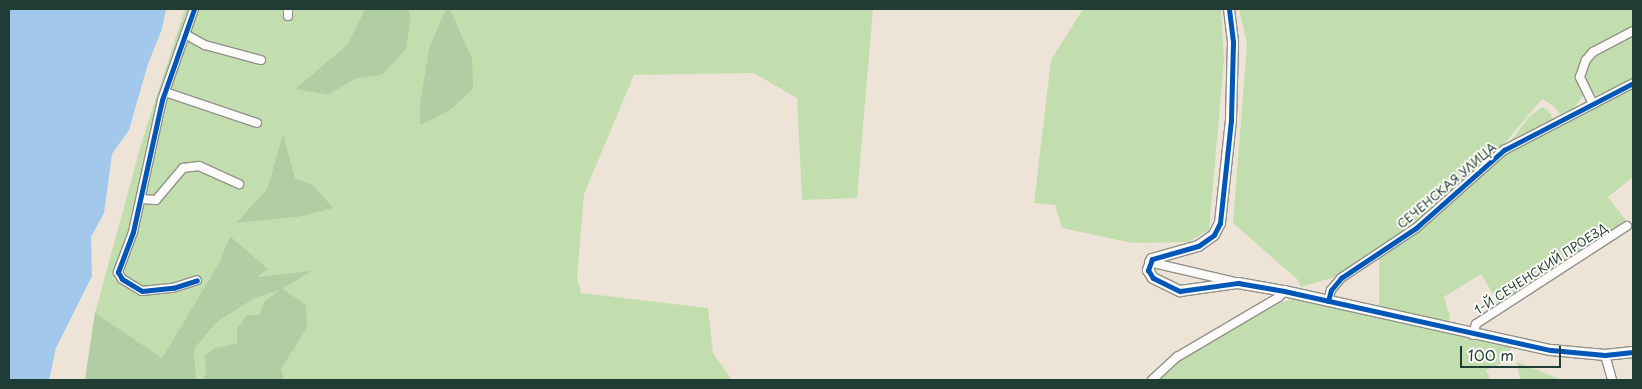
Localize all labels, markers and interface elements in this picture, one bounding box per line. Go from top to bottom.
street label: СЕЧЕНСКАЯ УЛИЦА [1395,140,1499,232]
street label: 1-Й СЕЧЕНСКИЙ ПРОЕЗД [1471,220,1611,318]
scale bar [1462,336,1563,368]
text: 100 m [1468,343,1514,366]

